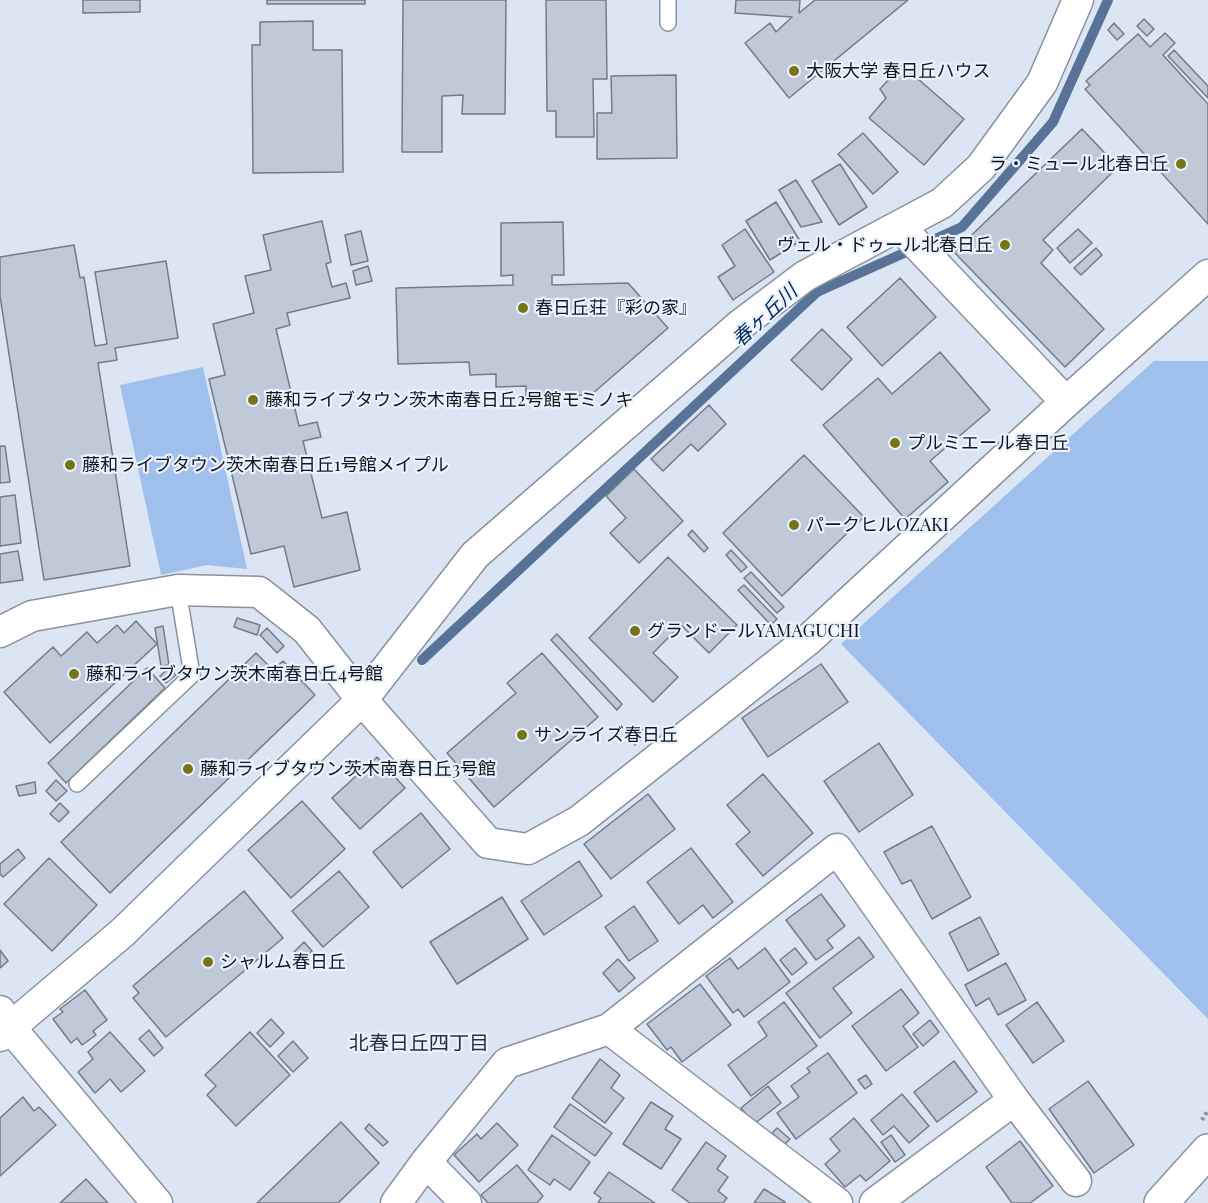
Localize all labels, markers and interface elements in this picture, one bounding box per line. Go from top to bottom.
place label: 大阪大学 春日丘ハウス [806,60,990,82]
marker: 大阪大学 春日丘ハウス [787,64,801,78]
place label: ラ・ミュール北春日丘 [989,153,1169,175]
marker: ラ・ミュール北春日丘 [1174,157,1188,171]
place label: ヴェル・ドゥール北春日丘 [777,234,993,256]
marker: ヴェル・ドゥール北春日丘 [998,238,1012,252]
water label: 春ヶ丘川 [728,280,802,352]
place label: 春日丘荘『彩の家』 [535,297,697,319]
marker: 春日丘荘『彩の家』 [516,301,530,315]
place label: 藤和ライブタウン茨木南春日丘2号館モミノキ [265,389,634,411]
marker: 藤和ライブタウン茨木南春日丘2号館モミノキ [246,393,260,407]
place label: プルミエール春日丘 [907,432,1069,454]
marker: プルミエール春日丘 [888,436,902,450]
place label: 藤和ライブタウン茨木南春日丘1号館メイプル [82,454,449,476]
marker: 藤和ライブタウン茨木南春日丘1号館メイプル [63,458,77,472]
place label: パークヒルOZAKI [806,514,949,536]
marker: パークヒルOZAKI [787,518,801,532]
place label: グランドールYAMAGUCHI [647,620,860,642]
marker: グランドールYAMAGUCHI [628,624,642,638]
place label: 藤和ライブタウン茨木南春日丘4号館 [86,663,383,685]
marker: 藤和ライブタウン茨木南春日丘4号館 [67,667,81,681]
place label: サンライズ春日丘 [534,724,678,746]
marker: サンライズ春日丘 [515,728,529,742]
place label: 藤和ライブタウン茨木南春日丘3号館 [200,758,496,780]
marker: 藤和ライブタウン茨木南春日丘3号館 [181,762,195,776]
place label: シャルム春日丘 [220,951,346,973]
marker: シャルム春日丘 [201,955,215,969]
district label: 北春日丘四丁目 [349,1032,489,1056]

